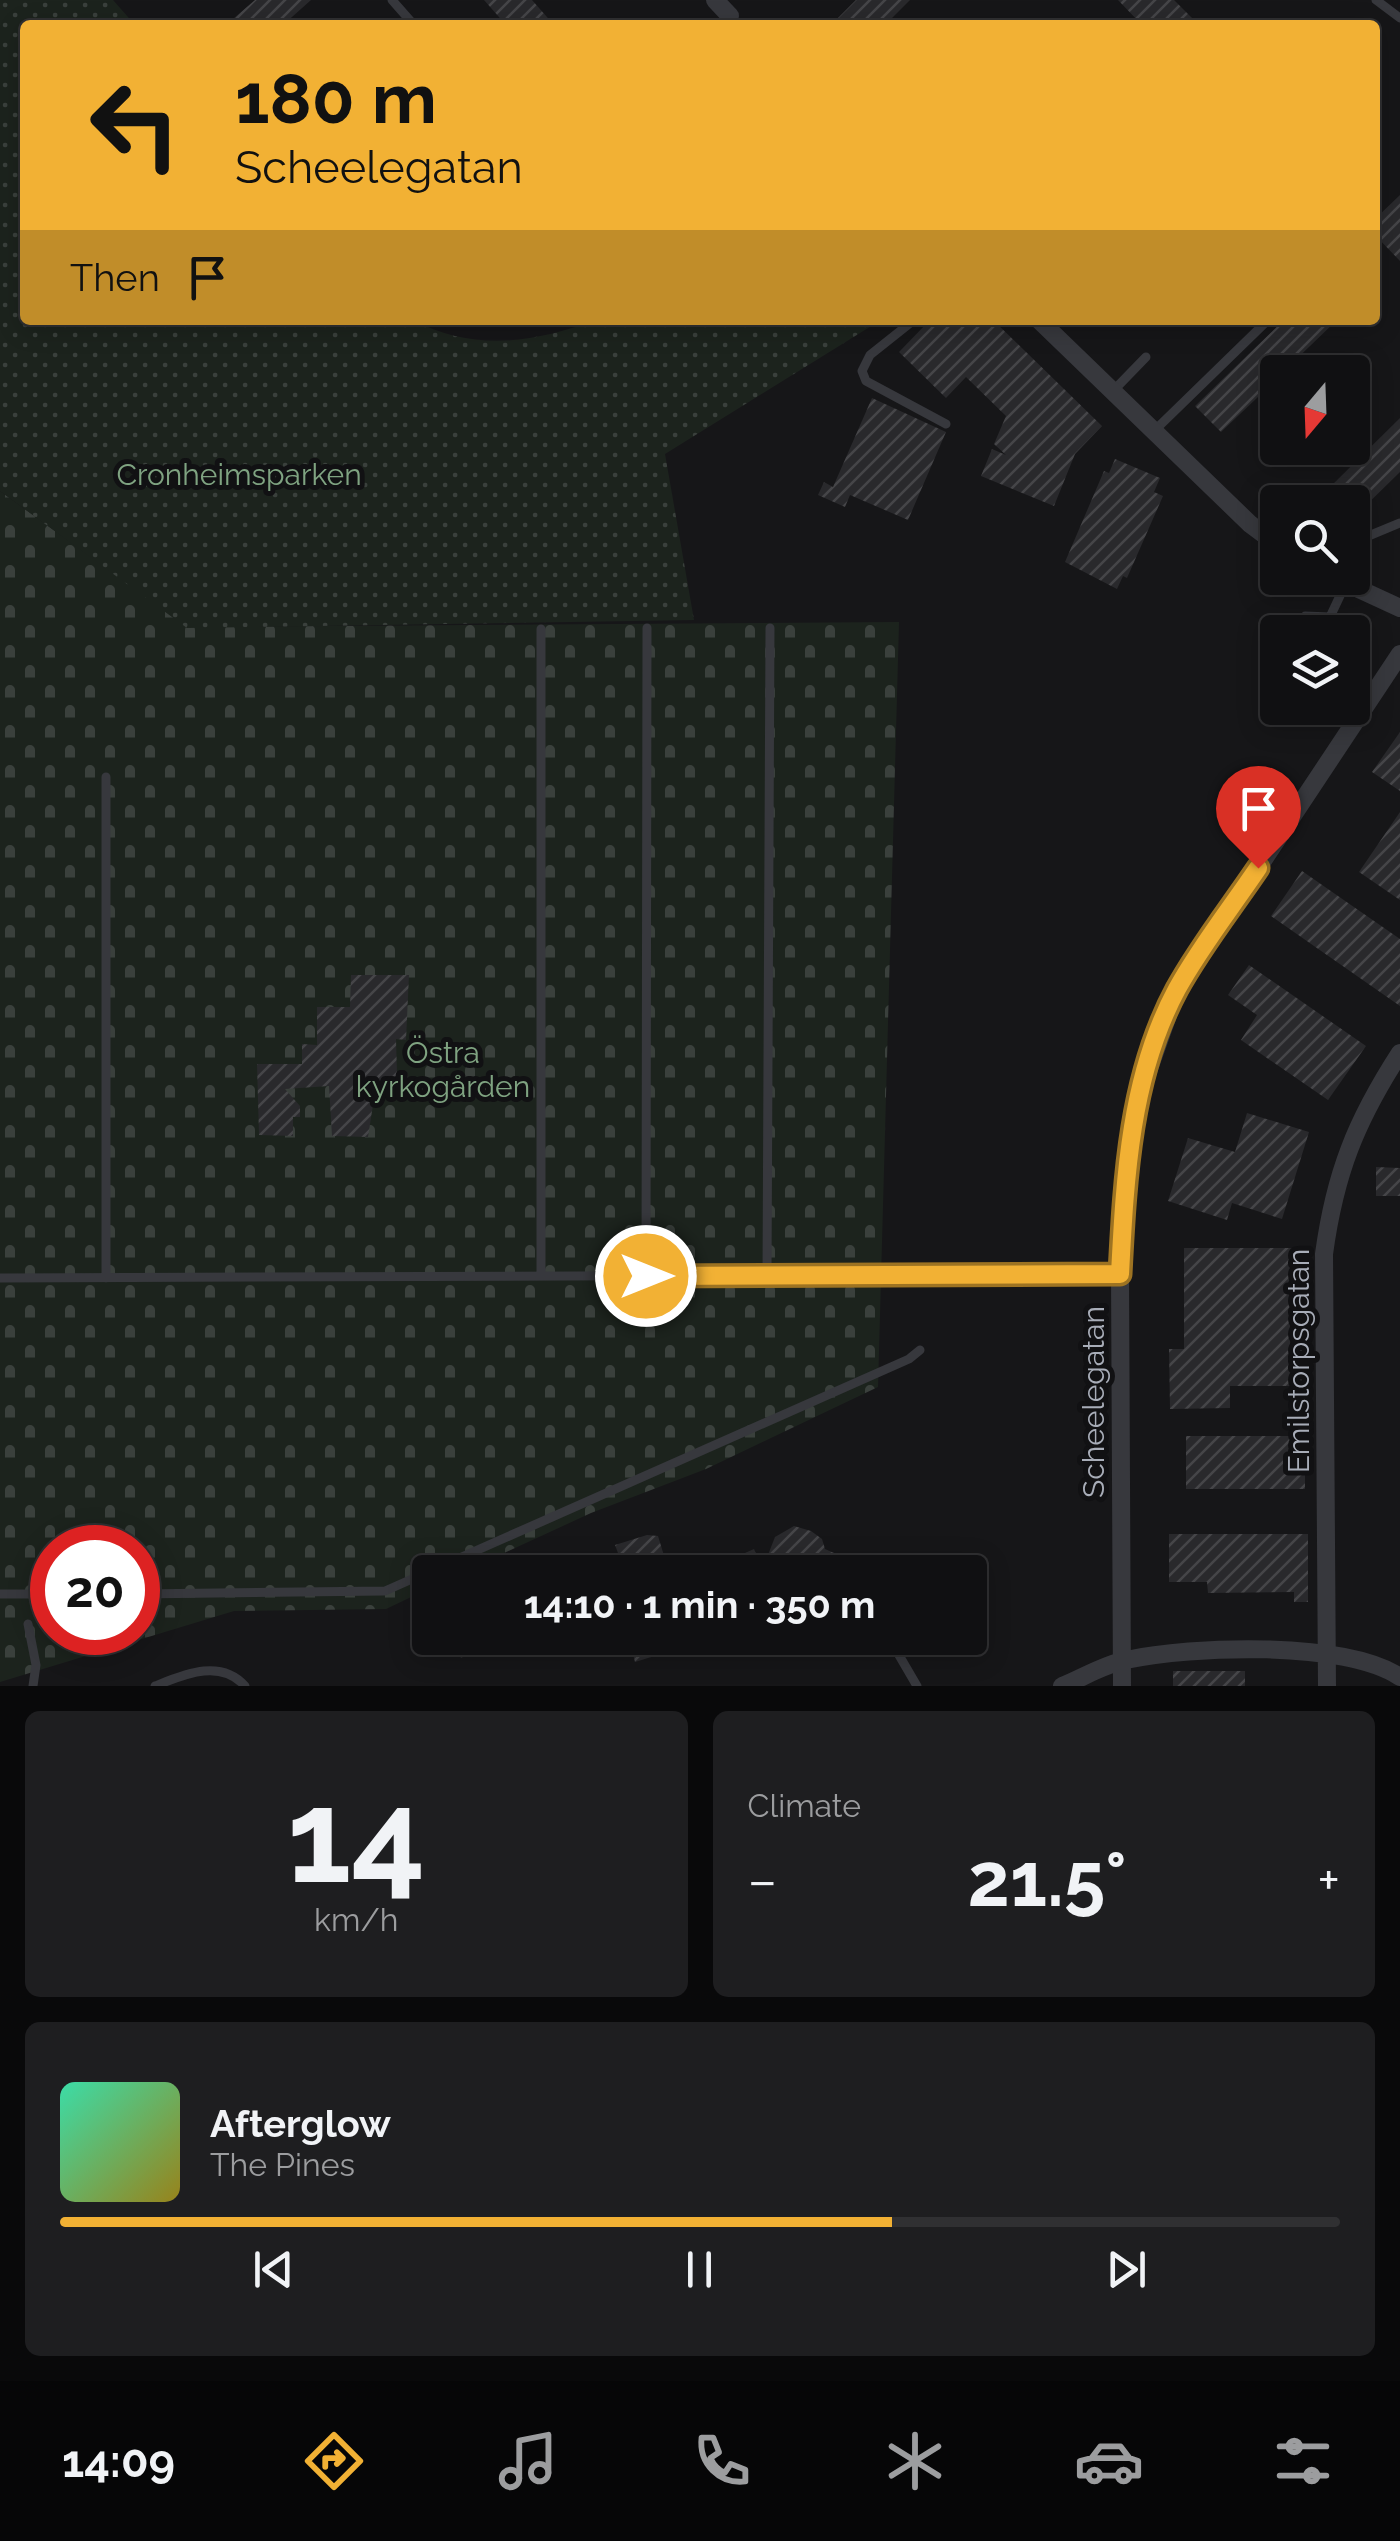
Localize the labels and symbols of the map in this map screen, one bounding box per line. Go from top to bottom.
north arrow [1260,355,1370,465]
park label: Cronheimsparken [116,457,362,492]
pin [1216,766,1301,869]
park label: Östra kyrkogården [356,1035,530,1104]
position arrow [594,1224,698,1328]
street label: Emilstorpsgatan [1281,1249,1316,1473]
street label: Scheelegatan [1076,1306,1111,1498]
speed limit sign: 20 [30,1525,160,1655]

